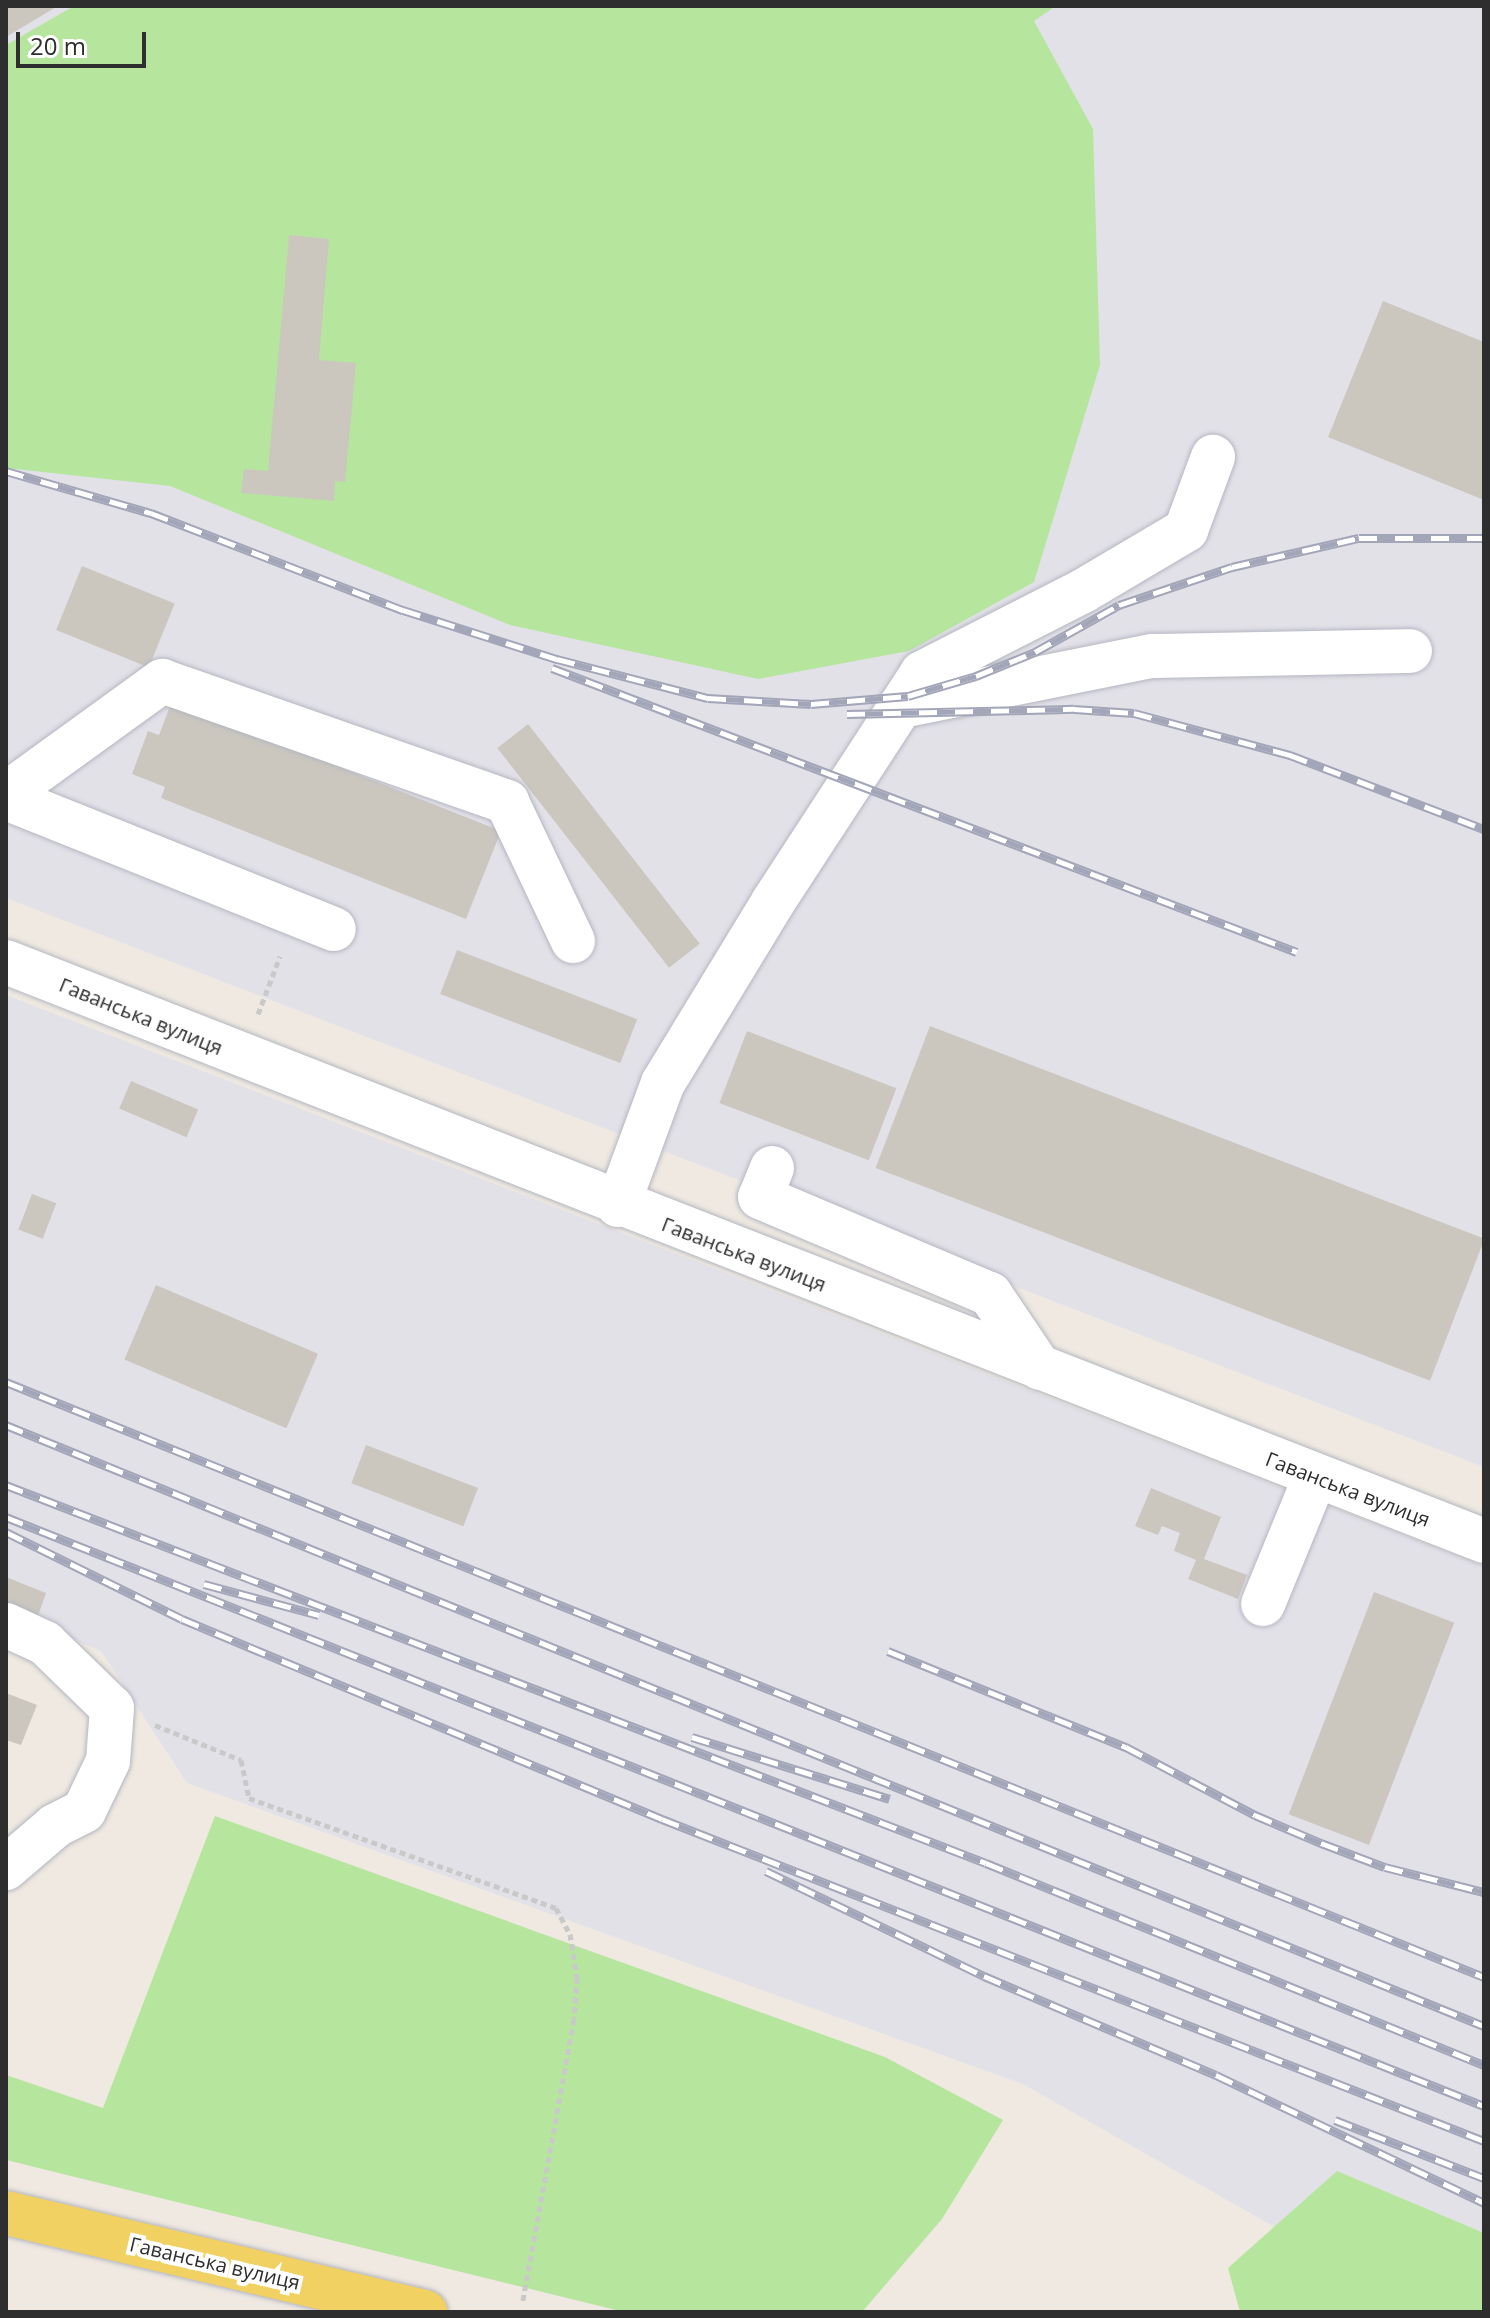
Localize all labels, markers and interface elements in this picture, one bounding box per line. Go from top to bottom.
scale bar [20,16,150,66]
text: 20 m [30,29,86,62]
street label: Гаванська вулиця [56,972,226,1060]
street label: Гаванська вулиця [658,1212,830,1296]
street label: Гаванська вулиця [1262,1447,1434,1531]
street label: Гаванська вулиця [128,2232,302,2294]

